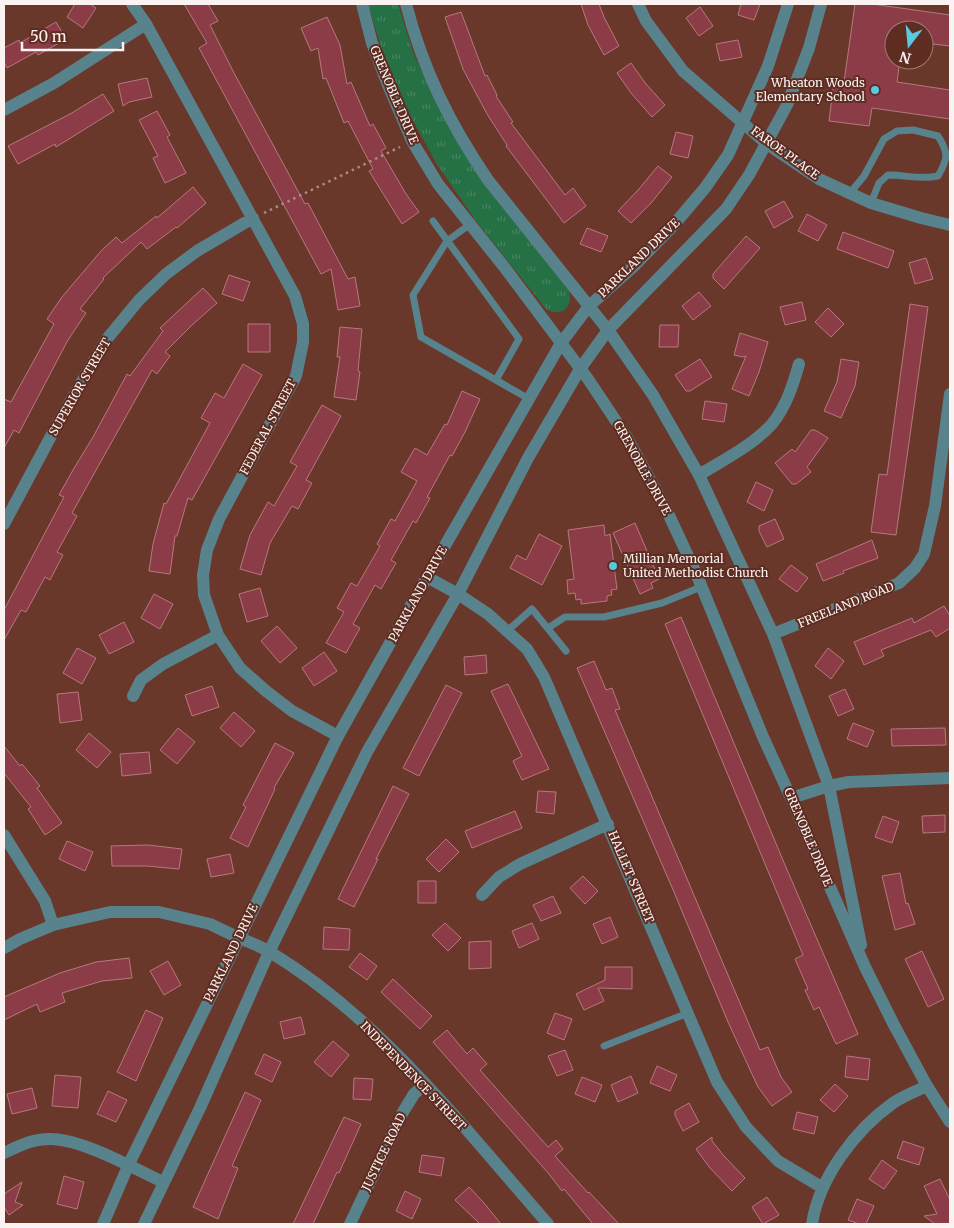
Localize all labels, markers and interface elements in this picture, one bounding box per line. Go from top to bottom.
scale bar [22,20,124,52]
north arrow [884,20,934,70]
text: 50 m [30,27,67,46]
street label: GRENOBLE DRIVE [367,43,422,147]
text: N [898,47,913,68]
place label: Wheaton Woods Elementary School [756,75,865,104]
marker: Wheaton Woods Elementary School [869,84,881,96]
street label: FAROE PLACE [748,123,823,183]
street label: PARKLAND DRIVE [595,215,683,300]
street label: SUPERIOR STREET [45,335,114,438]
street label: FEDERAL STREET [236,376,299,477]
street label: GRENOBLE DRIVE [610,418,675,518]
street label: PARKLAND DRIVE [385,543,450,644]
place label: Millian Memorial United Methodist Church [623,551,769,580]
marker: Millian Memorial United Methodist Church [607,560,619,572]
street label: FREELAND ROAD [796,578,896,631]
street label: GRENOBLE DRIVE [781,785,836,889]
street label: HALLET STREET [605,828,658,926]
street label: PARKLAND DRIVE [200,901,261,1004]
street label: INDEPENDENCE STREET [357,1018,470,1134]
street label: JUSTICE ROAD [358,1110,409,1194]

